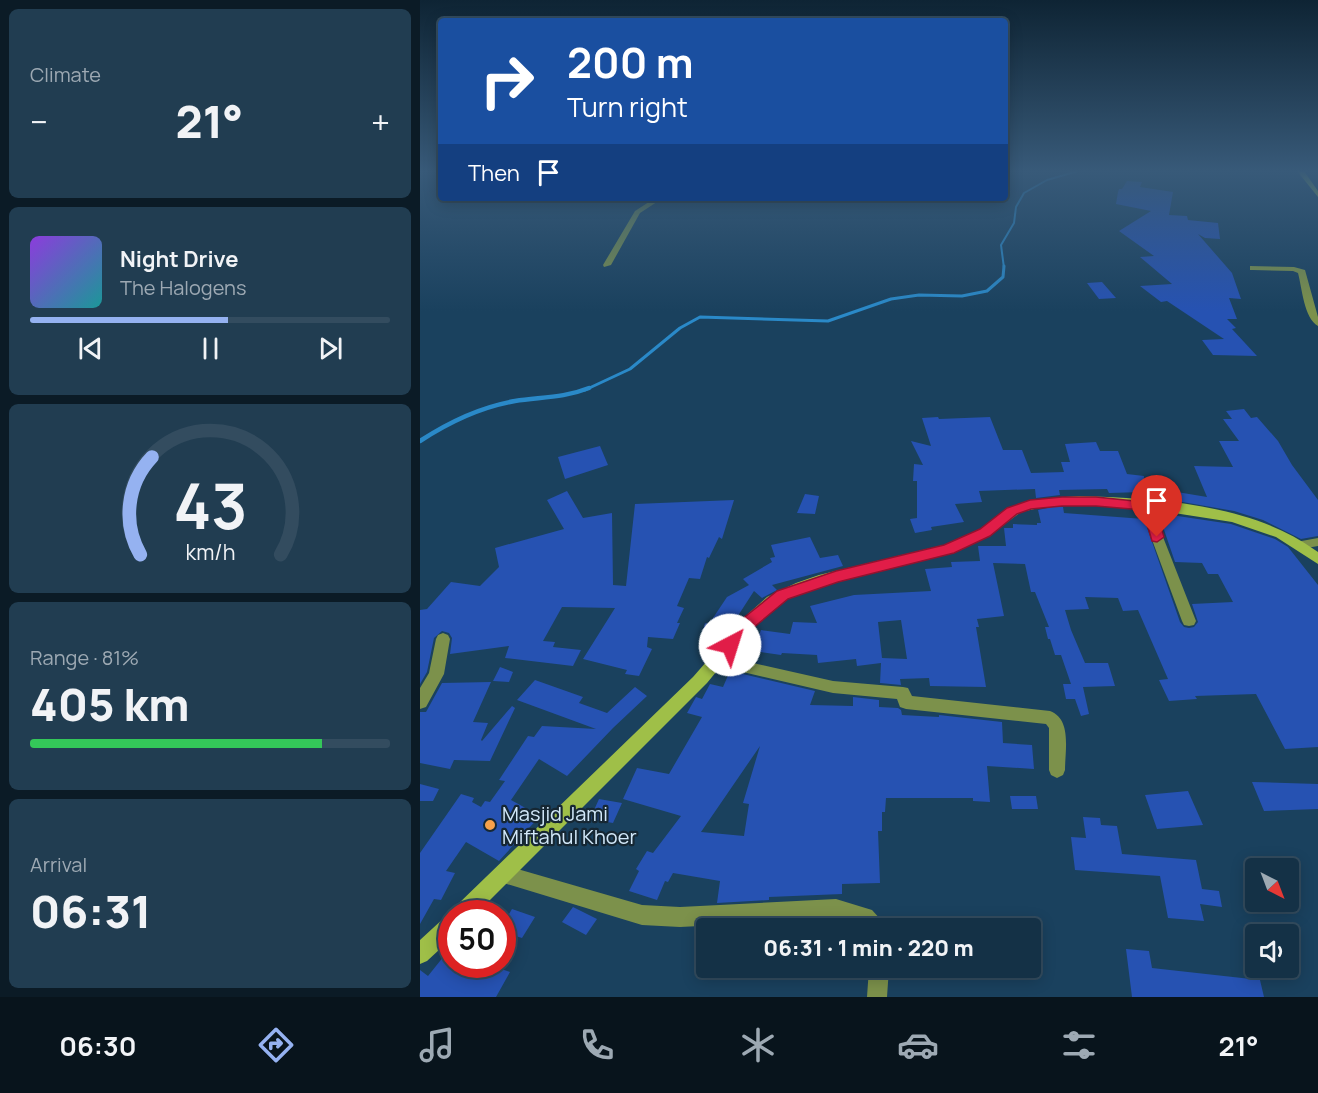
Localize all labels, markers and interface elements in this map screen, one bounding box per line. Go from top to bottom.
text: 200 m [567,33,693,91]
icon: right [468,42,546,120]
text: Climate [30,61,101,88]
text: Turn right [567,88,688,125]
text: 21° [175,90,243,152]
text: − [30,99,48,144]
text: + [371,99,390,144]
icon: arrive [532,156,565,189]
text: Then [468,158,520,188]
text: Night Drive [120,244,239,274]
text: The Halogens [120,274,246,301]
icon: previous [74,332,107,365]
icon: pause [194,332,227,365]
icon: next [314,332,347,365]
text: 43 [173,463,247,549]
pin [1131,475,1182,537]
icon: arrive [1140,484,1173,517]
text: km/h [185,538,235,567]
position arrow [698,613,762,677]
text: Range · 81% [30,644,139,671]
text: 405 km [30,673,190,735]
place label: Masjid Jami Miftahul Khoer [502,800,637,850]
marker: Masjid Jami Miftahul Khoer [483,818,497,832]
text: Arrival [30,851,87,878]
north arrow [1245,858,1299,912]
map controls [1245,858,1299,978]
text: 06:31 [30,880,151,942]
speed limit sign: 50 [438,900,516,978]
button: sound [1245,924,1299,978]
text: 06:31 · 1 min · 220 m [763,933,974,963]
icon: directions [255,1024,297,1066]
icon: music [416,1024,458,1066]
icon: phone [576,1024,618,1066]
icon: climate [737,1024,779,1066]
icon: car [897,1024,939,1066]
icon: filters [1058,1024,1100,1066]
text: 06:30 [59,1027,137,1064]
text: 21° [1219,1027,1259,1064]

